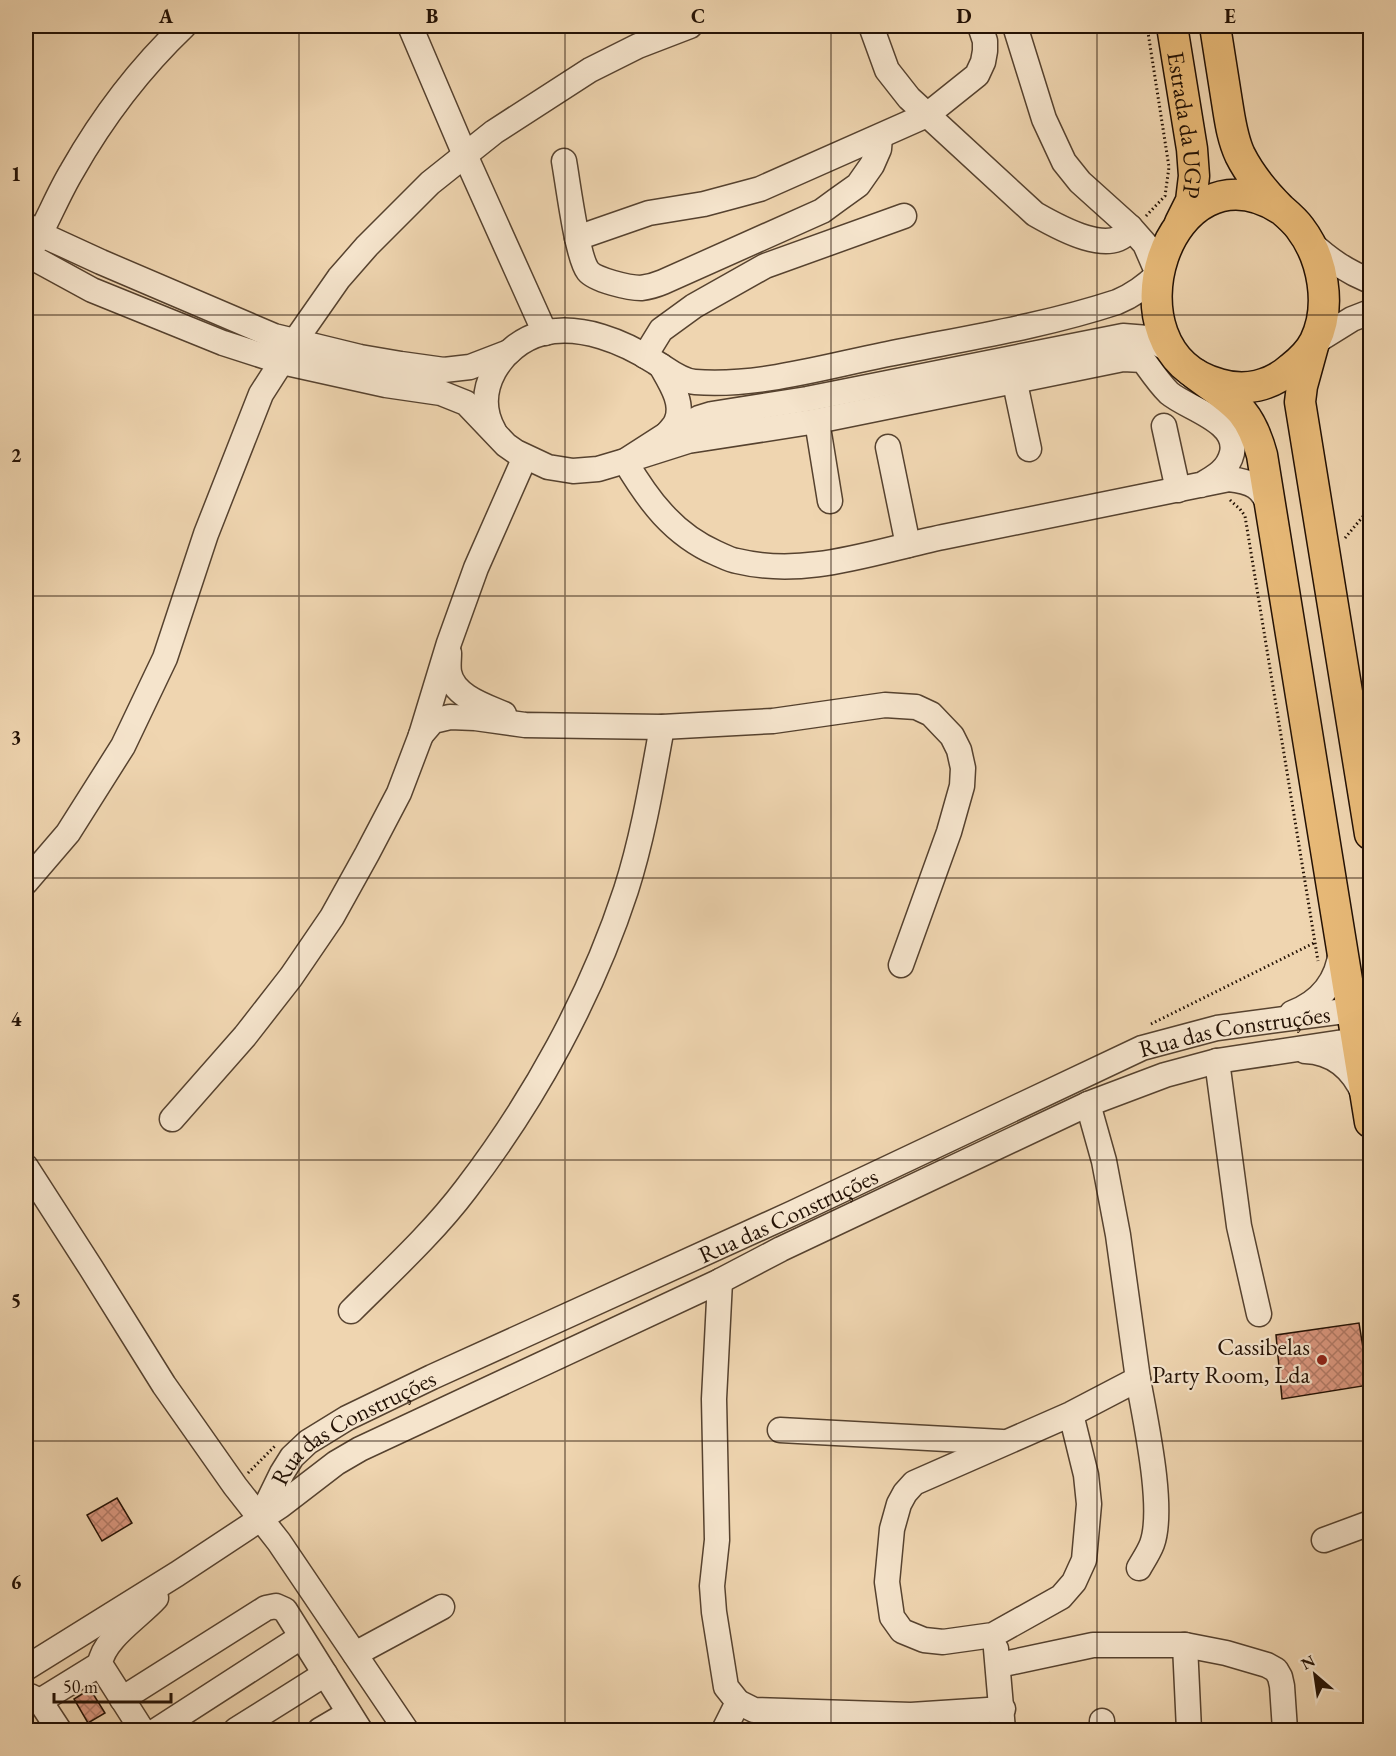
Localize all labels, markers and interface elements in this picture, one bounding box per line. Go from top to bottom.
text: A [158,3,174,29]
text: B [426,3,438,29]
text: C [691,3,705,29]
text: D [956,3,972,29]
text: E [1224,3,1236,29]
street label: Estrada da UGP [1161,49,1210,200]
text: 1 [11,161,21,187]
text: 2 [11,442,22,468]
text: 3 [11,724,21,750]
street label: Rua das Construções [1135,998,1332,1064]
text: 4 [11,1006,22,1032]
street label: Rua das Construções [693,1160,882,1270]
text: 5 [11,1287,21,1313]
place label: Cassibelas Party Room, Lda [1152,1331,1310,1390]
marker: Cassibelas Party Room, Lda [1315,1353,1329,1367]
street label: Rua das Construções [263,1362,441,1490]
text: 6 [11,1569,22,1595]
north arrow [1285,1645,1345,1705]
text: N [1297,1650,1319,1675]
scale bar [54,1666,171,1704]
text: 50 m [63,1675,98,1698]

